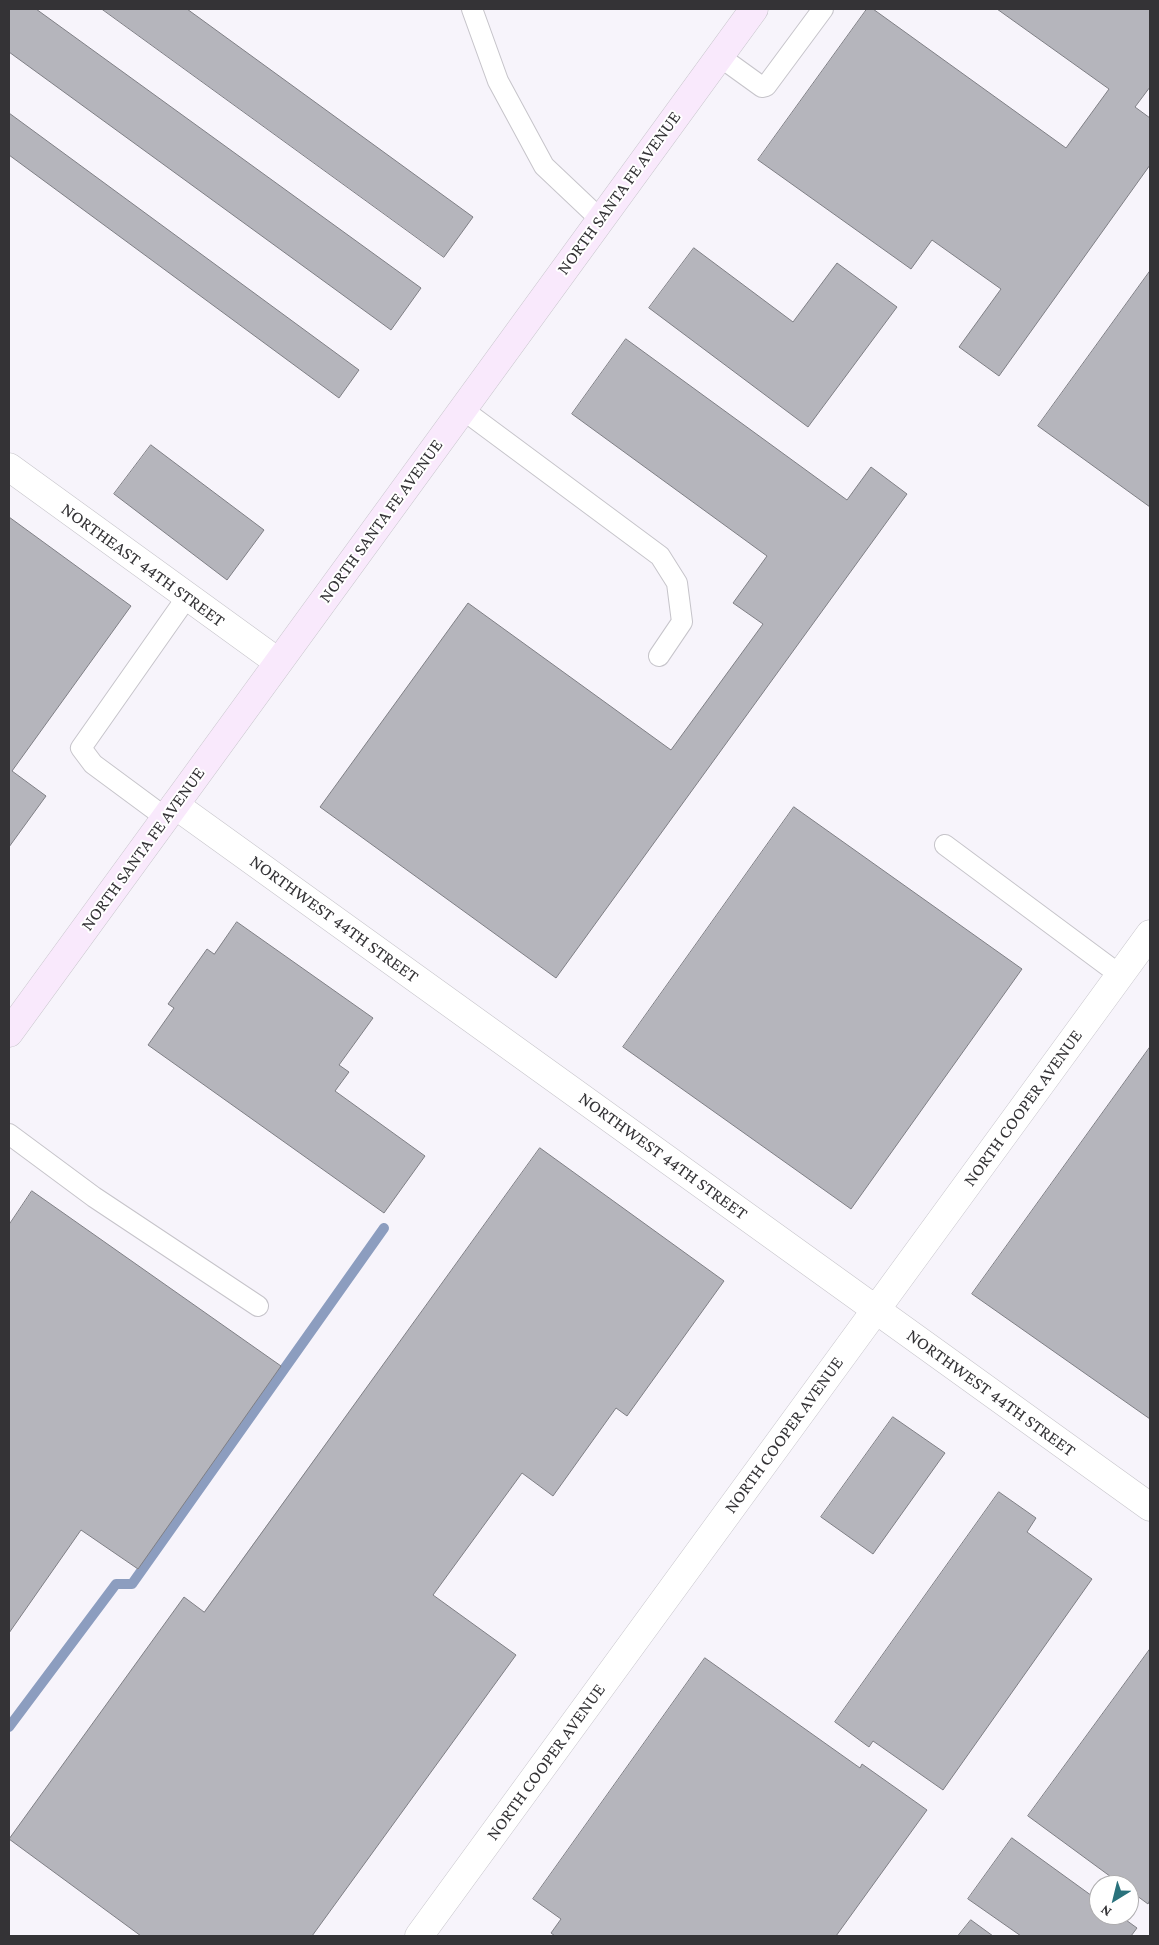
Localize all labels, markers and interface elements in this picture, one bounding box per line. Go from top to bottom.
street label: NORTH SANTA FE AVENUE [552,107,686,279]
street label: NORTH SANTA FE AVENUE [314,435,448,607]
street label: NORTHEAST 44TH STREET [57,498,229,632]
street label: NORTH SANTA FE AVENUE [76,763,210,935]
street label: NORTHWEST 44TH STREET [245,850,423,988]
street label: NORTH COOPER AVENUE [959,1025,1087,1191]
street label: NORTHWEST 44TH STREET [574,1087,752,1225]
street label: NORTHWEST 44TH STREET [902,1324,1080,1462]
street label: NORTH COOPER AVENUE [720,1352,848,1518]
street label: NORTH COOPER AVENUE [482,1679,610,1845]
north arrow [1089,1875,1139,1925]
text: N [1097,1902,1114,1921]

